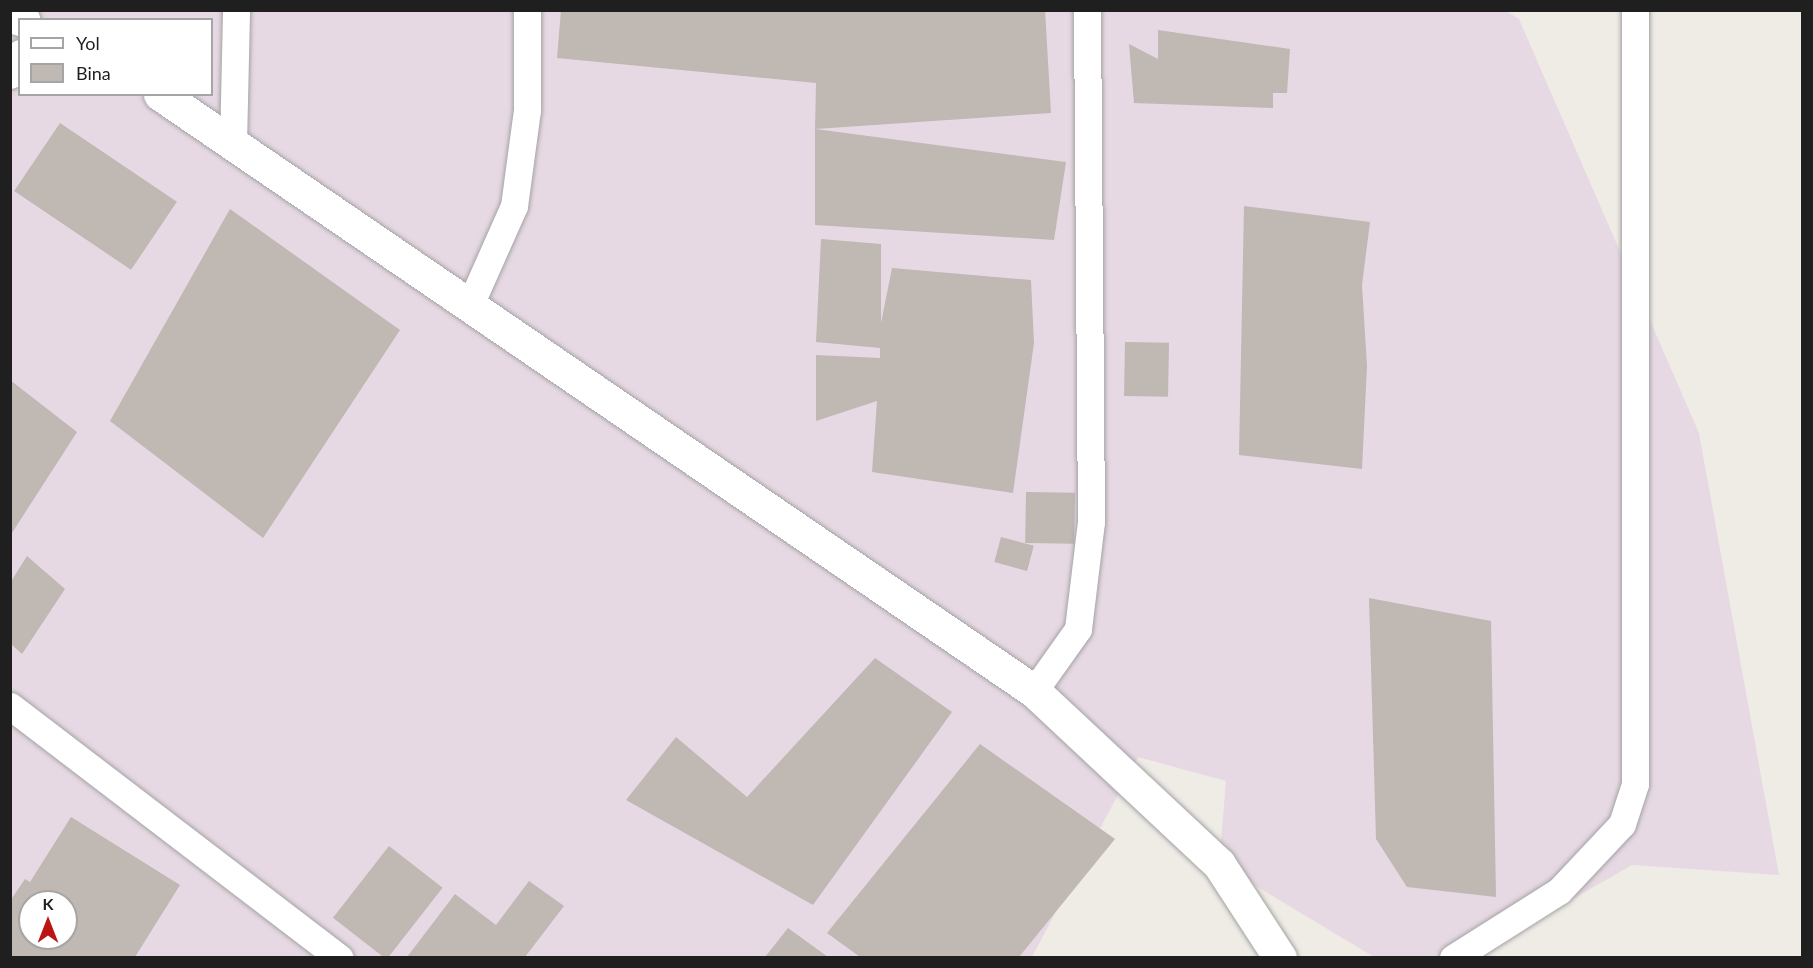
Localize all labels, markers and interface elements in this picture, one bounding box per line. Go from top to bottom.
legend [18,18,213,96]
text: Yol [76,32,100,54]
text: Bina [76,62,111,84]
north arrow [18,890,78,950]
text: K [43,894,53,913]

